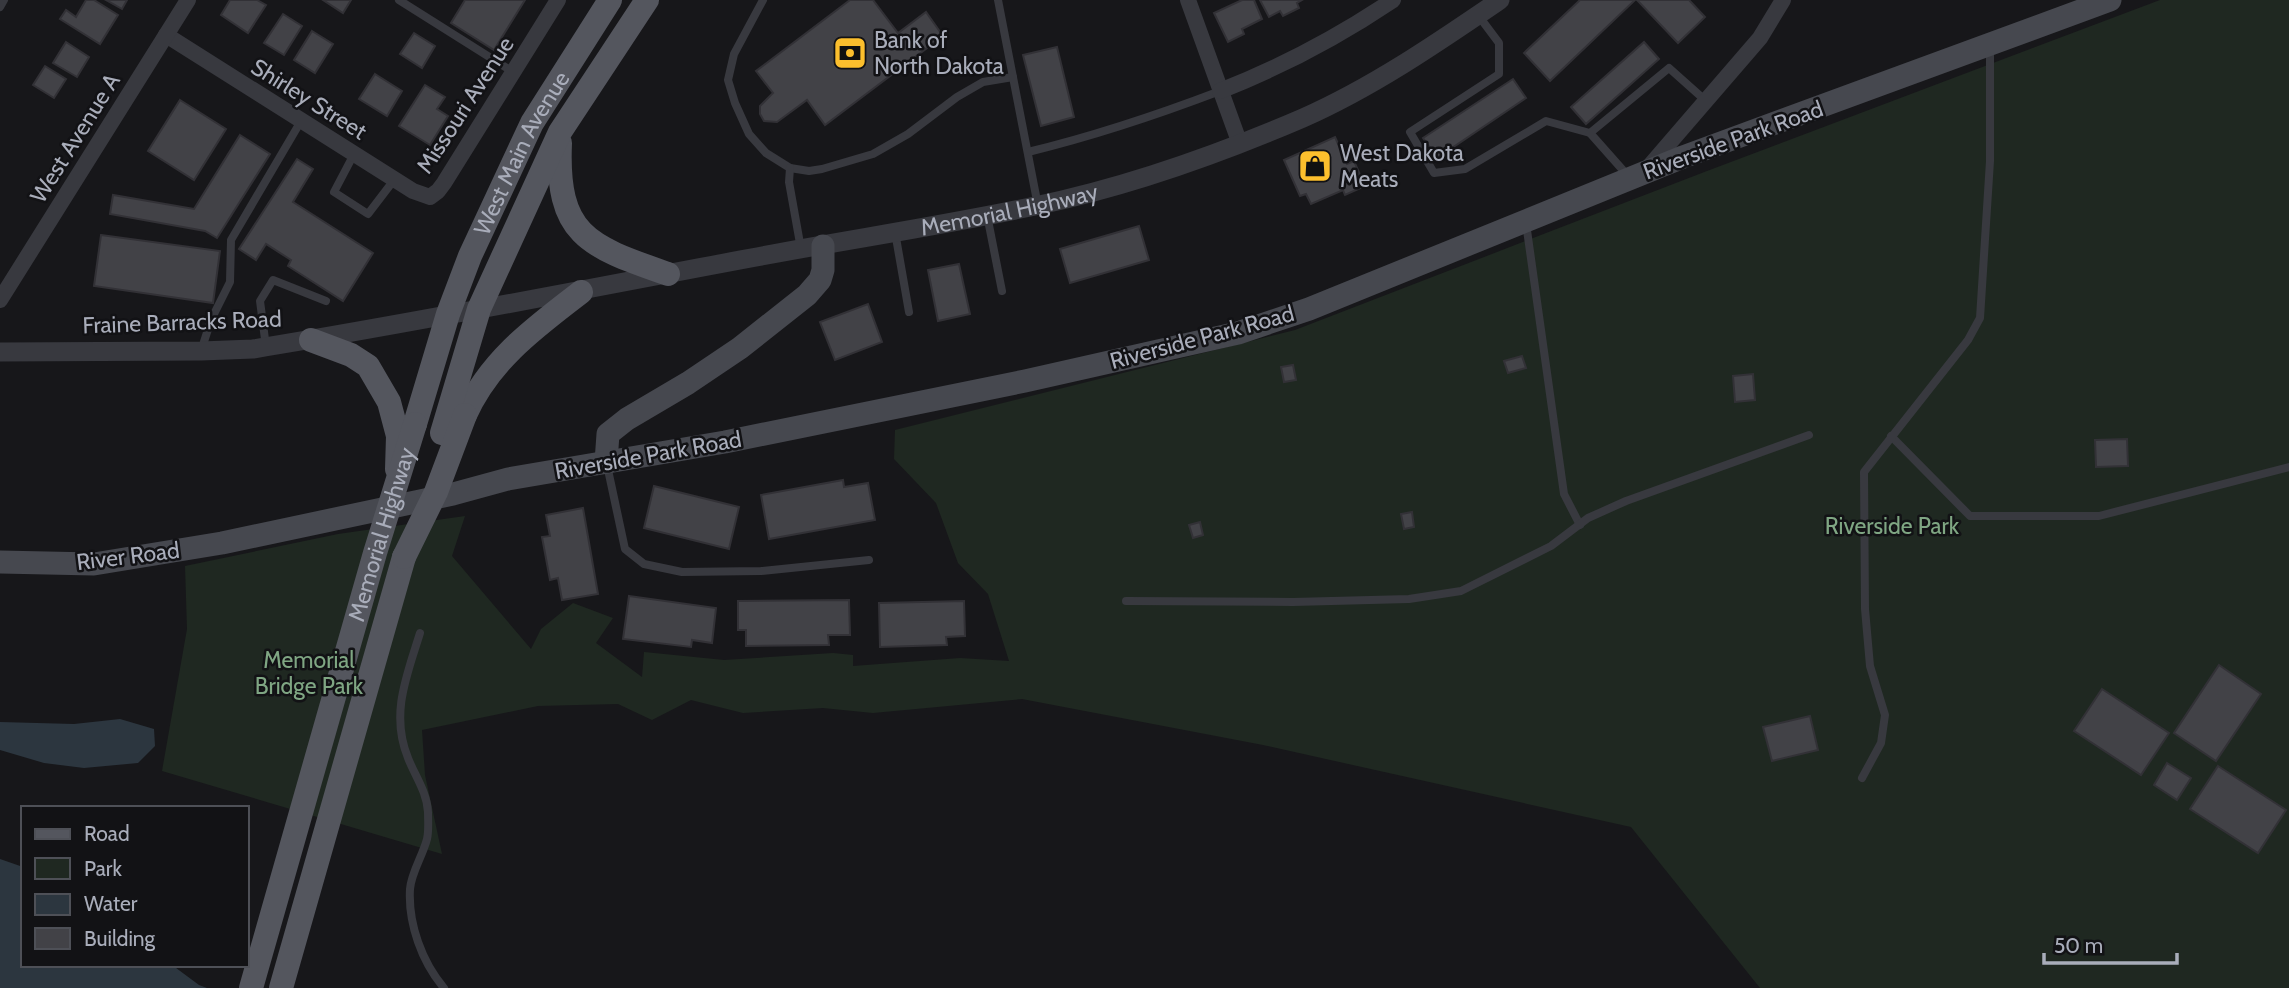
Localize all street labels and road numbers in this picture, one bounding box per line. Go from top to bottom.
street label: Missouri Avenue [410,31,520,179]
street label: Shirley Street [246,52,372,146]
street label: West Main Avenue [468,66,575,239]
street label: West Avenue A [24,68,126,208]
street label: Riverside Park Road [1639,94,1827,186]
street label: Memorial Highway [918,178,1101,242]
street label: Riverside Park Road [1107,299,1297,375]
street label: Fraine Barracks Road [82,305,282,339]
street label: Riverside Park Road [552,425,744,485]
street label: Memorial Highway [342,444,421,625]
street label: River Road [75,536,181,576]

